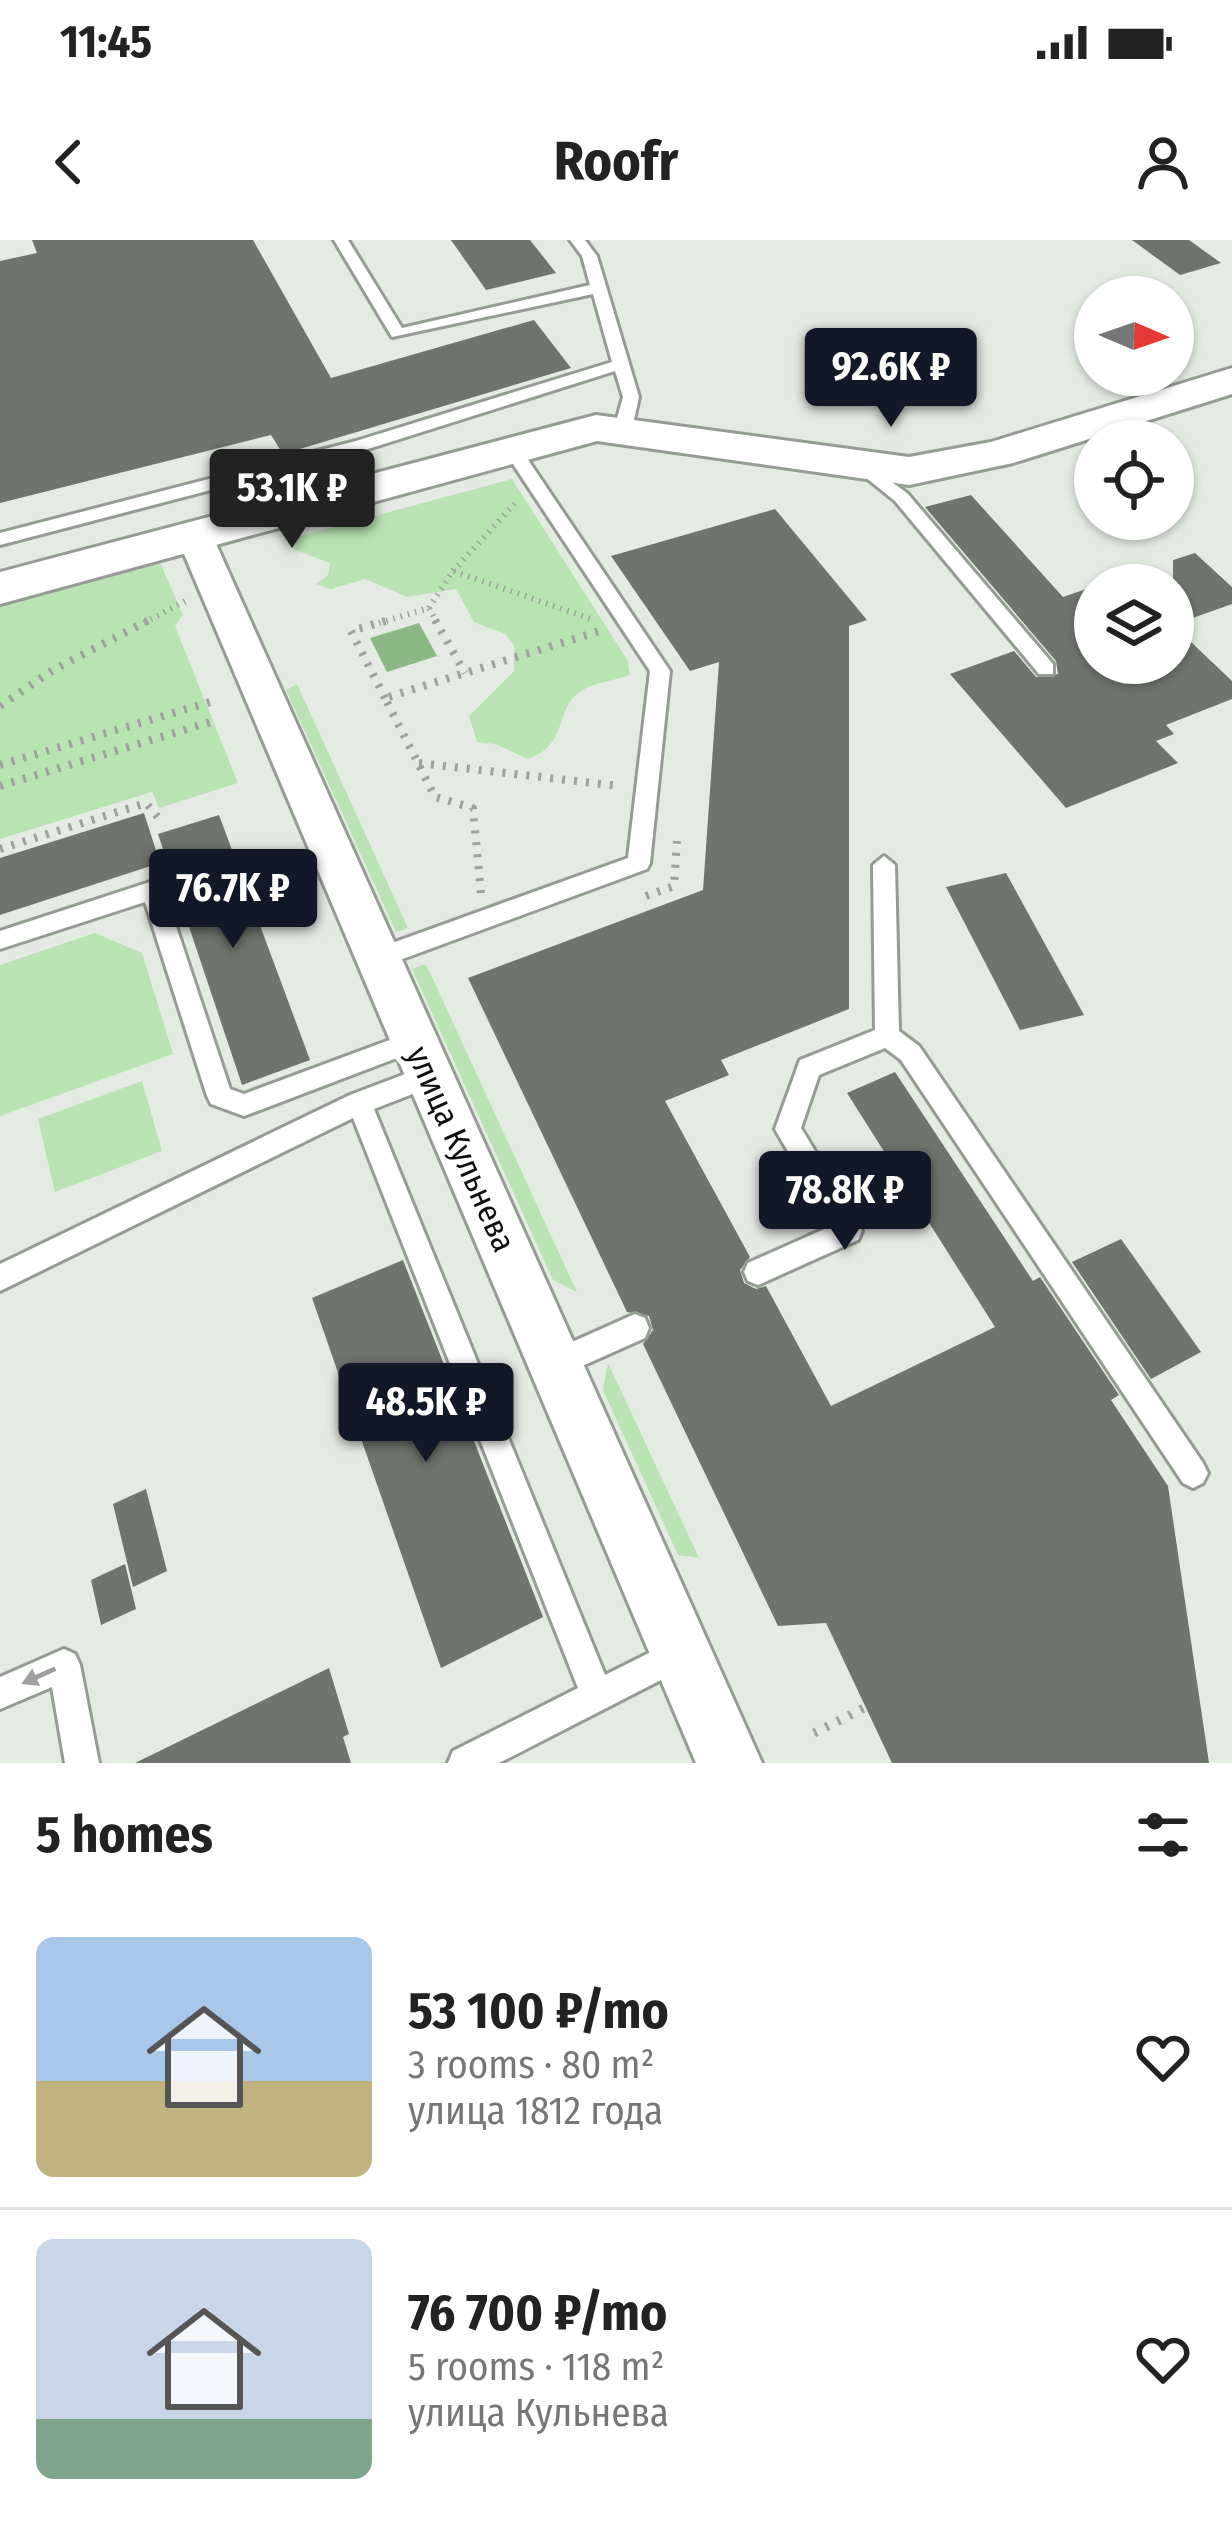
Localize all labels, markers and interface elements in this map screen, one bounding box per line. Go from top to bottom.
text: 11:45 [60,15,152,69]
icon: back [36,129,102,195]
icon: person [1130,129,1196,195]
text: Roofr [554,130,678,194]
north arrow [1074,276,1194,396]
map controls [1074,276,1194,684]
pin: 92.6K ₽ [780,328,1002,430]
text: 92.6K ₽ [832,344,950,390]
button: locate [1074,420,1194,540]
pin: 53.1K ₽ [181,449,403,551]
text: 53.1K ₽ [237,465,347,511]
button: layers [1074,564,1194,684]
pin: 76.7K ₽ [122,849,344,951]
text: 76.7K ₽ [176,865,290,911]
street label: улица Кульнева [398,1040,524,1258]
pin: 78.8K ₽ [734,1151,956,1253]
text: 78.8K ₽ [786,1167,904,1213]
pin: 48.5K ₽ [315,1363,537,1465]
text: 48.5K ₽ [366,1379,486,1425]
one-way arrow [21,1667,56,1687]
icon: filters [1130,1802,1196,1868]
text: 5 homes [36,1804,213,1866]
text: 53 100 ₽/mo [408,1980,669,2042]
icon: home [132,1985,276,2129]
icon: heart [1130,2024,1196,2090]
text: 3 rooms · 80 m² [408,2042,654,2088]
text: улица 1812 года [408,2088,663,2134]
text: 76 700 ₽/mo [408,2282,667,2344]
icon: home [132,2287,276,2431]
icon: heart [1130,2326,1196,2392]
text: 5 rooms · 118 m² [408,2344,664,2390]
text: улица Кульнева [408,2390,669,2436]

